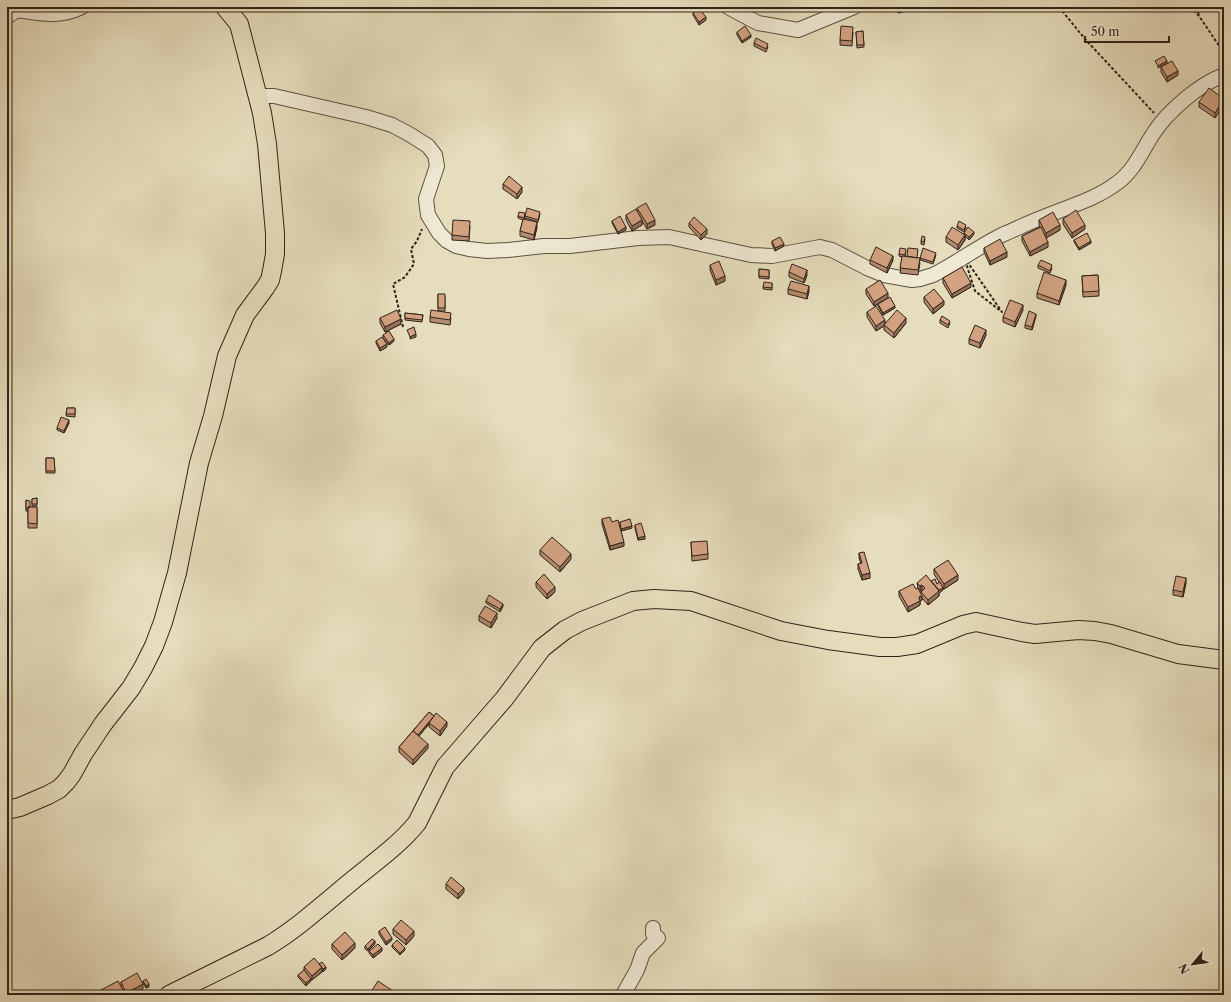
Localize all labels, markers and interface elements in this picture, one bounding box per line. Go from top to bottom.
scale bar [1085,18,1169,44]
text: 50 m [1091,24,1120,39]
north arrow [1173,944,1213,984]
text: N [1176,961,1193,976]

